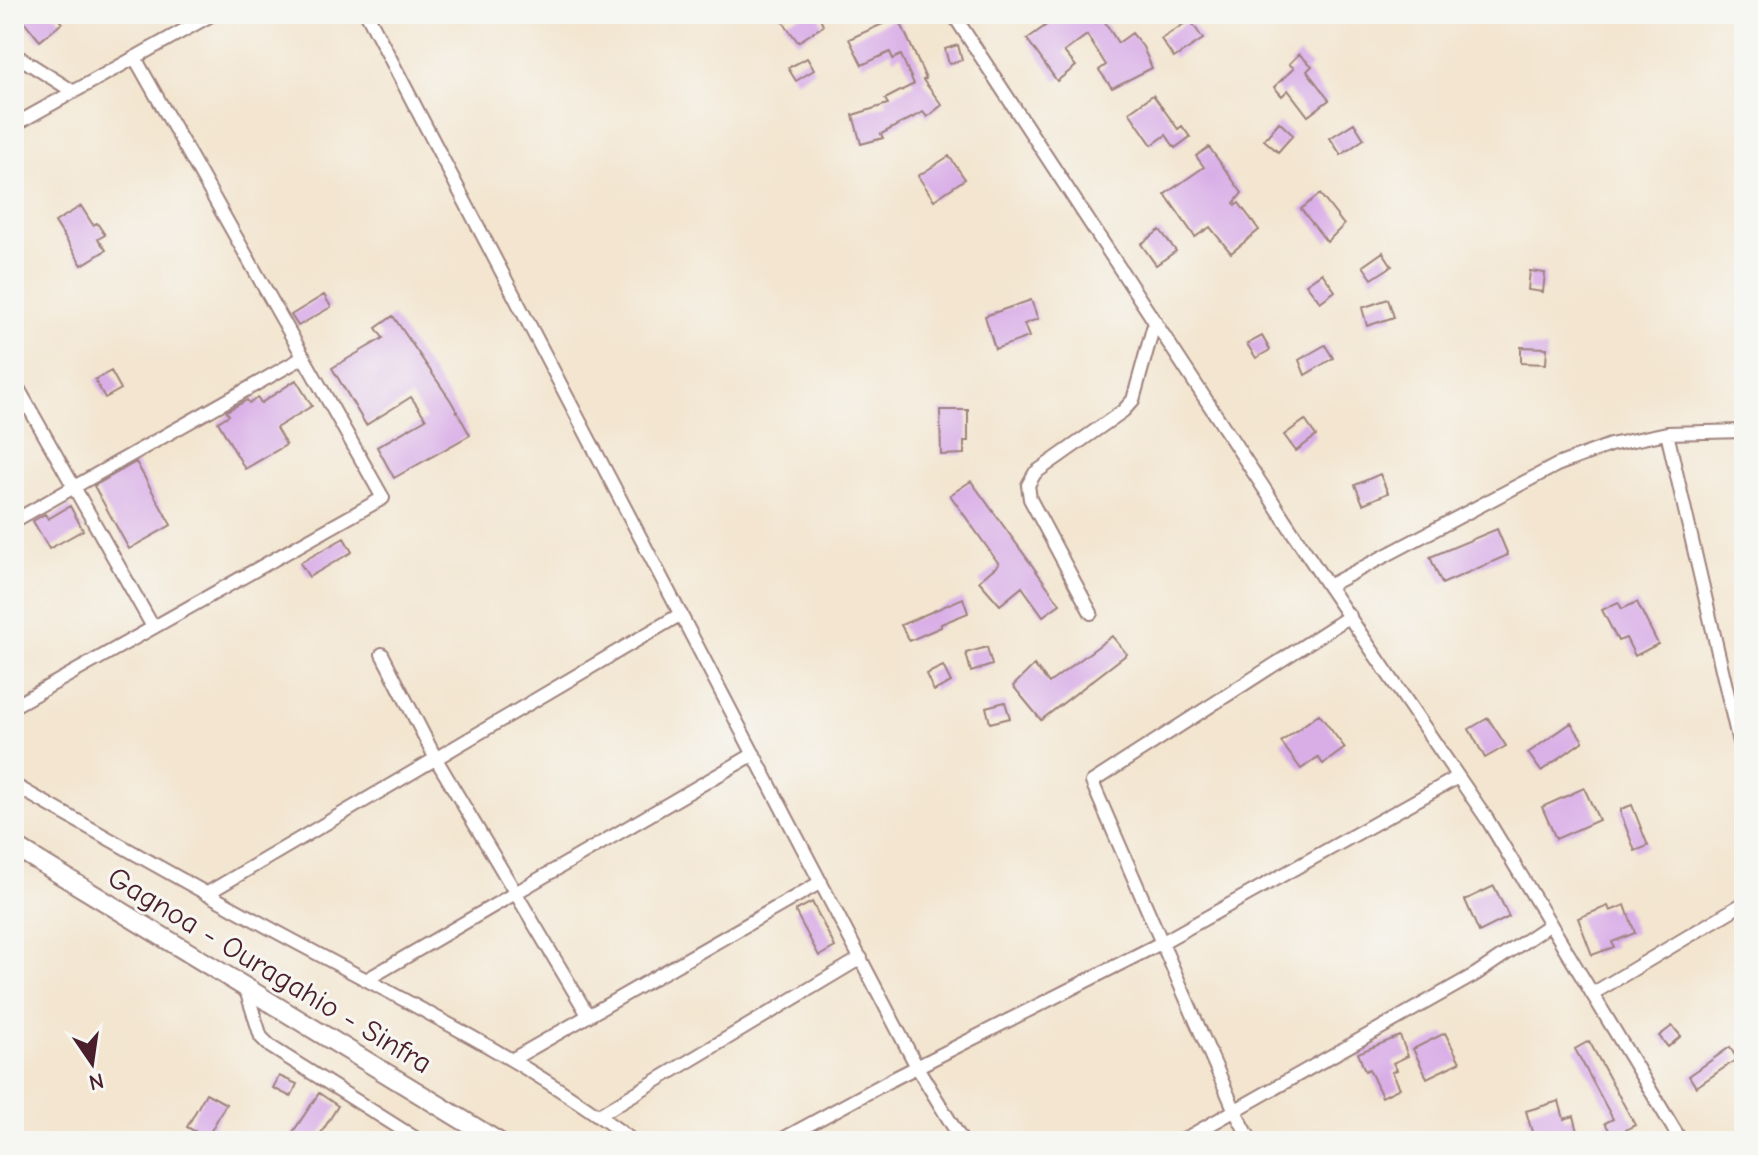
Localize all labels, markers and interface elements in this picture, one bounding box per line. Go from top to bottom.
street label: Gagnoa - Ouragahio - Sinfra [101,860,438,1081]
north arrow [52,1023,132,1103]
text: N [86,1067,106,1096]

